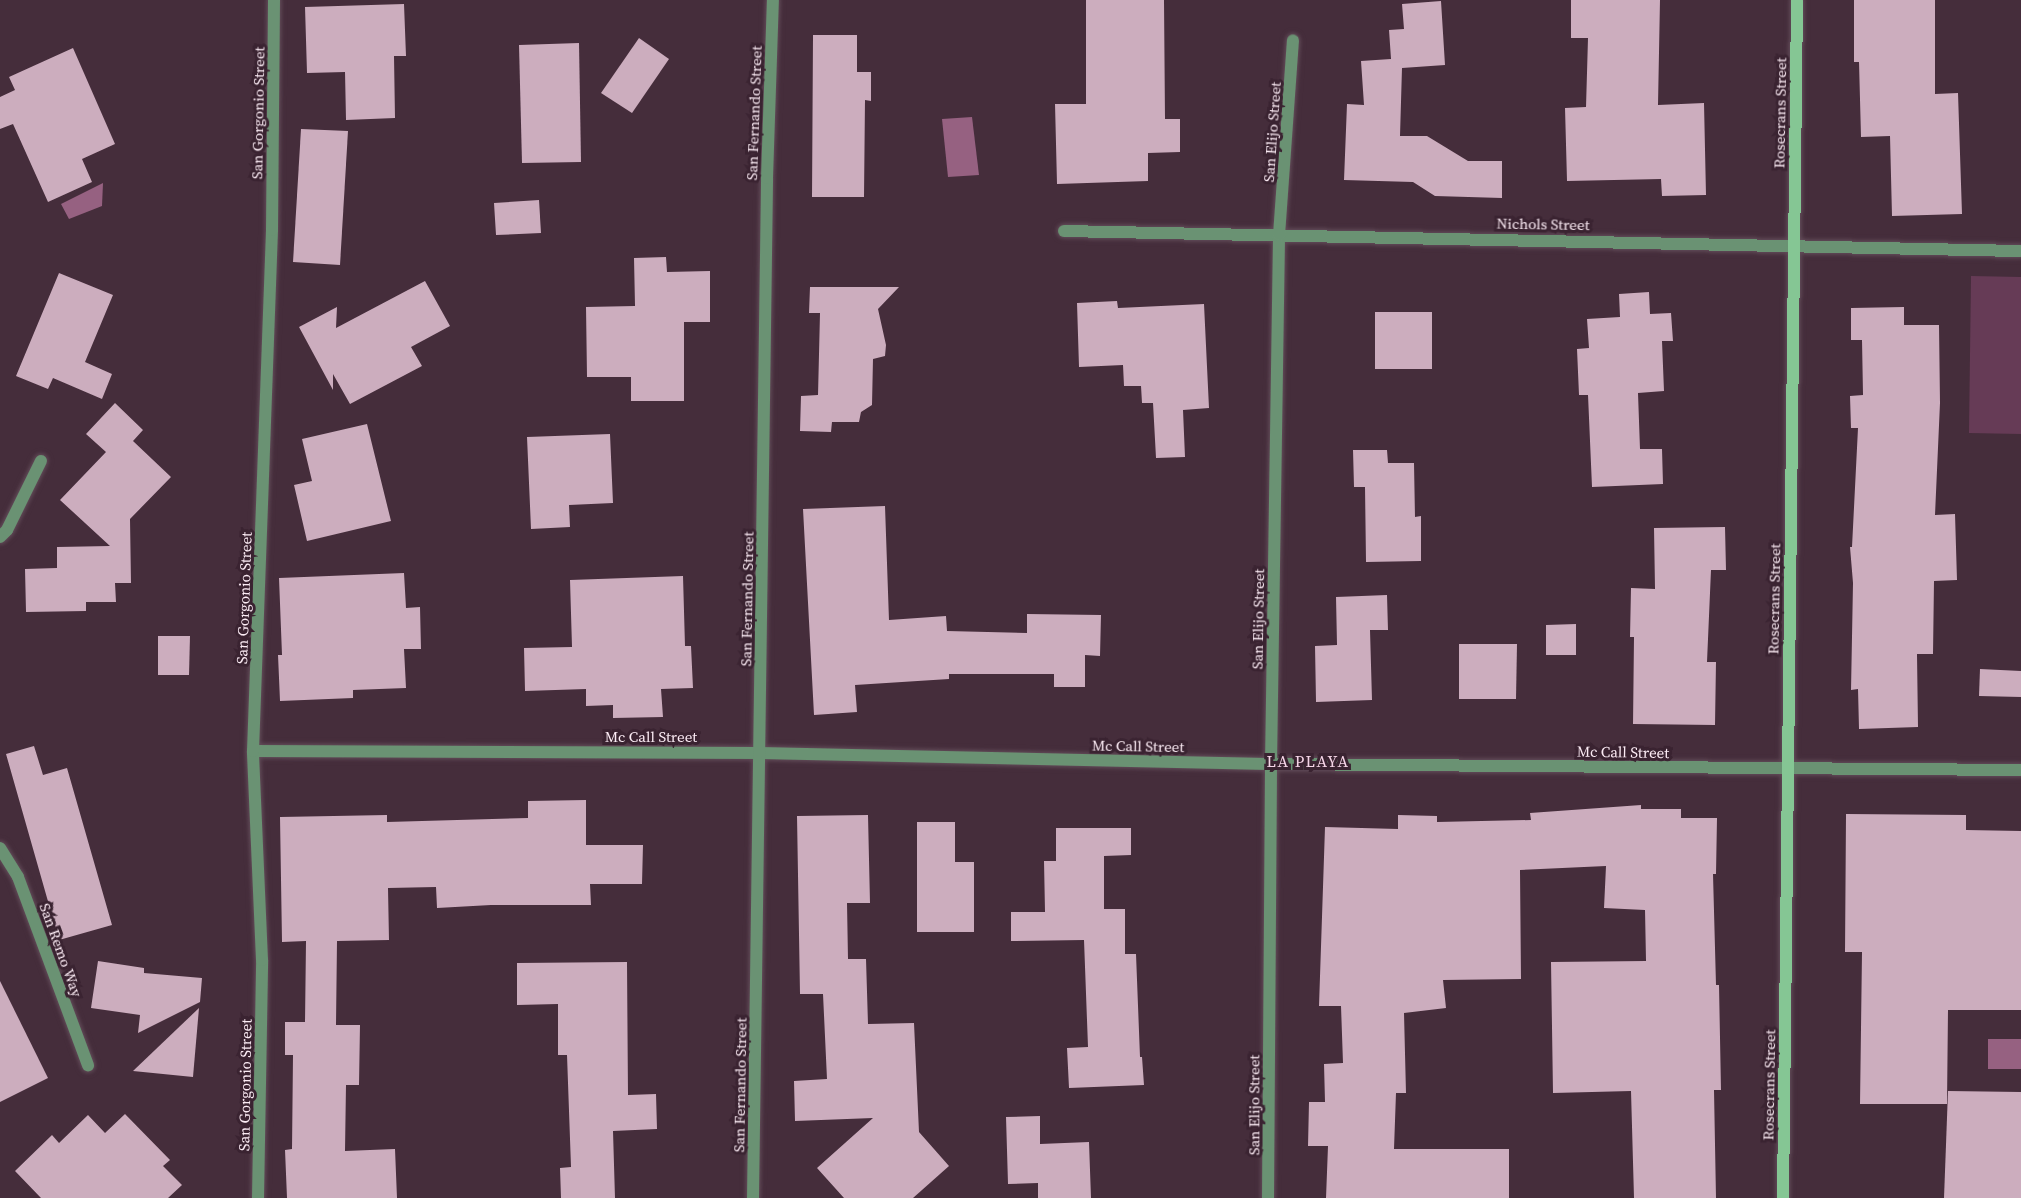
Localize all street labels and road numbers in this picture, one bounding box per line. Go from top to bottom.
street label: San Fernando Street [743,45,765,181]
street label: San Gorgonio Street [248,47,268,179]
street label: Rosecrans Street [1770,57,1790,169]
street label: San Elijo Street [1260,81,1284,183]
street label: Nichols Street [1496,214,1590,234]
street label: San Gorgonio Street [233,532,255,664]
street label: San Fernando Street [737,532,757,666]
street label: Rosecrans Street [1764,543,1784,655]
street label: San Elijo Street [1248,569,1268,669]
street label: Mc Call Street [605,728,697,746]
street label: Mc Call Street [1092,736,1184,756]
street label: Mc Call Street [1577,742,1669,762]
street label: San Remo Way [36,900,86,1000]
street label: San Fernando Street [730,1018,750,1152]
street label: San Gorgonio Street [235,1019,255,1151]
street label: Rosecrans Street [1759,1029,1779,1141]
street label: San Elijo Street [1245,1055,1263,1155]

